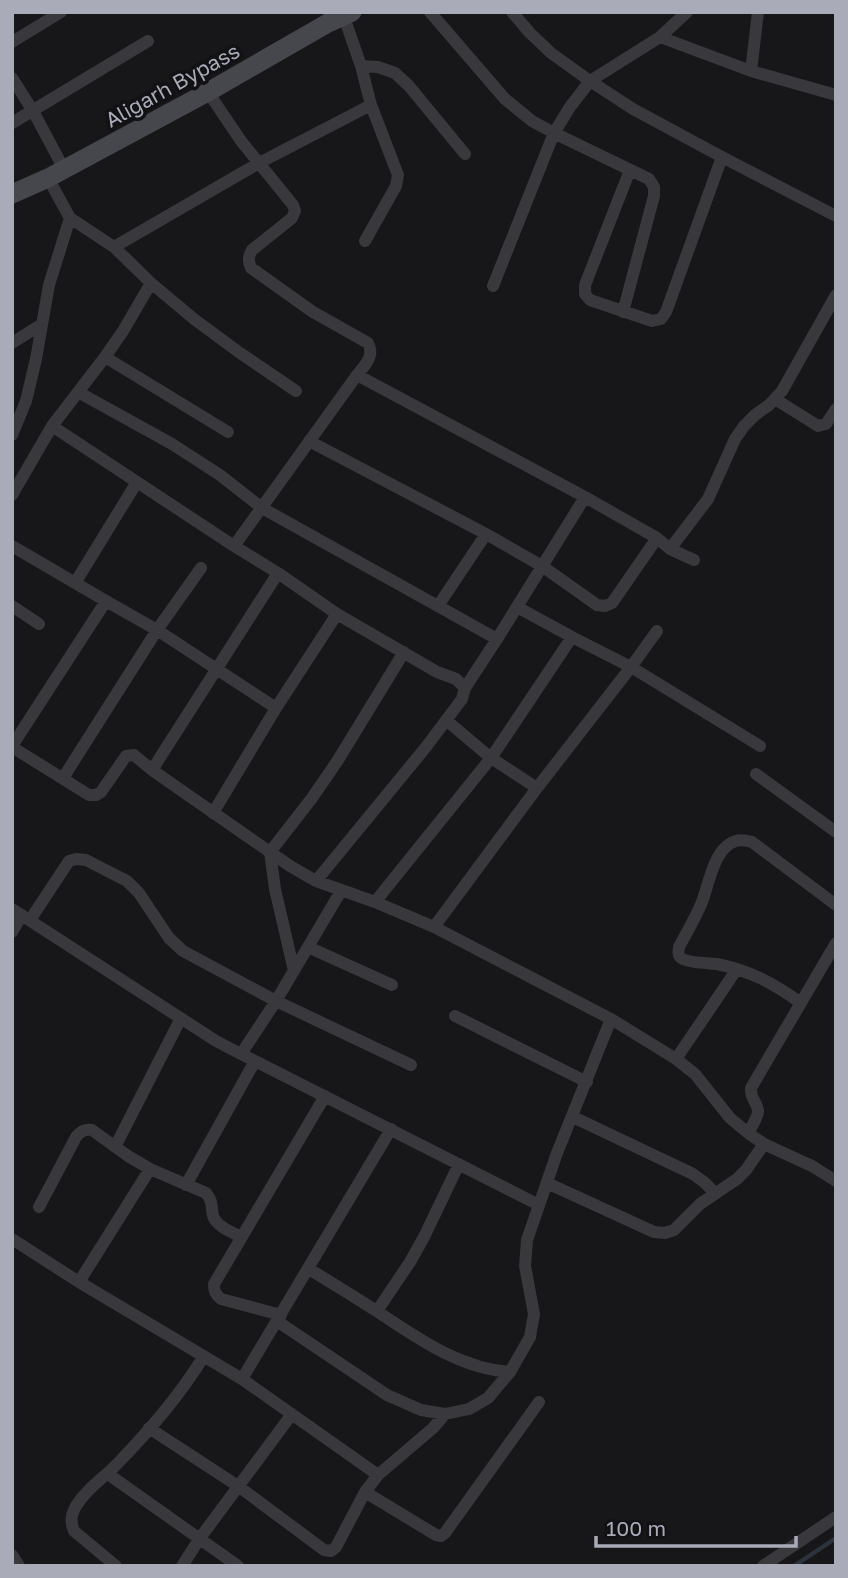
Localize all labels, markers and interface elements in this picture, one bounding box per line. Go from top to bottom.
street label: Aligarh Bypass [100,37,244,133]
scale bar [596,1504,796,1548]
text: 100 m [606,1515,666,1541]

